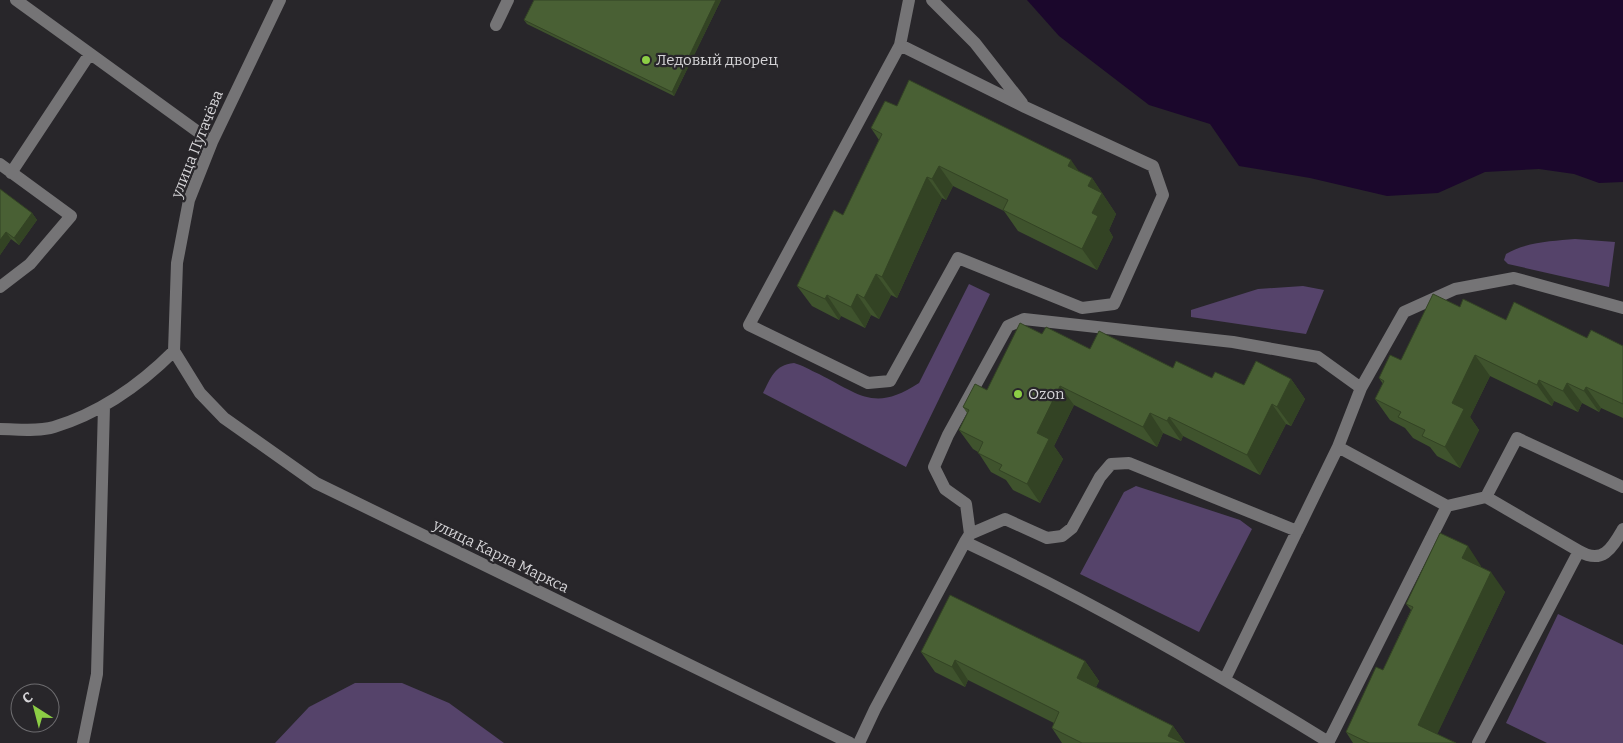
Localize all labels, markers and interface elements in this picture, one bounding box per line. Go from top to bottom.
place label: Ледовый дворец [656,51,778,69]
marker: Ледовый дворец [640,54,652,66]
street label: улица Пугачёва [167,88,227,201]
place label: Ozon [1028,385,1065,403]
marker: Ozon [1012,388,1024,400]
street label: улица Карла Маркса [429,515,572,597]
north arrow [10,683,60,733]
text: С [19,688,36,707]

